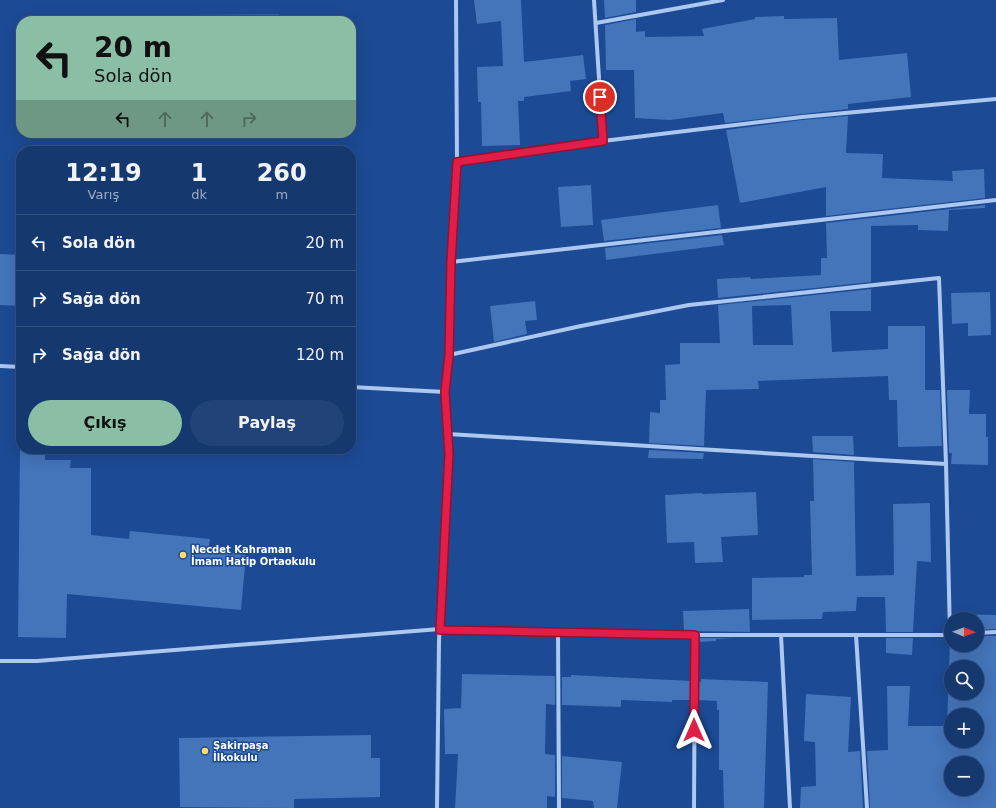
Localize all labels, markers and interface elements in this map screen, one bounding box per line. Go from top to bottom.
text: 20 m [94,31,172,64]
icon: left [28,32,80,84]
text: Sola dön [94,65,172,86]
pin [583,80,617,114]
icon: arrive [589,86,611,108]
icon: left [112,108,134,130]
icon: ahead [154,108,176,130]
icon: ahead [196,108,218,130]
icon: right [238,108,260,130]
text: 12:19 [65,159,142,187]
text: 1 [191,159,207,187]
text: 260 [257,159,307,187]
text: Varış [88,187,119,202]
text: dk [191,187,207,202]
text: m [275,187,288,202]
icon: left [28,232,50,254]
text: Sola dön [62,234,135,252]
text: 20 m [306,234,344,252]
icon: right [28,288,50,310]
text: Sağa dön [62,290,141,308]
text: 70 m [306,290,344,308]
icon: right [28,344,50,366]
text: Sağa dön [62,346,141,364]
text: 120 m [296,346,344,364]
button: Çıkış [28,400,182,446]
button: Paylaş [190,400,344,446]
place label: Necdet Kahraman İmam Hatip Ortaokulu [191,544,316,567]
marker: Necdet Kahraman İmam Hatip Ortaokulu [178,550,188,560]
north arrow [944,612,984,652]
map controls [944,612,984,796]
button: search [944,660,984,700]
button: + [944,708,984,748]
position arrow [673,709,715,751]
place label: Şakirpaşa İlkokulu [213,740,269,763]
marker: Şakirpaşa İlkokulu [200,746,210,756]
button: − [944,756,984,796]

